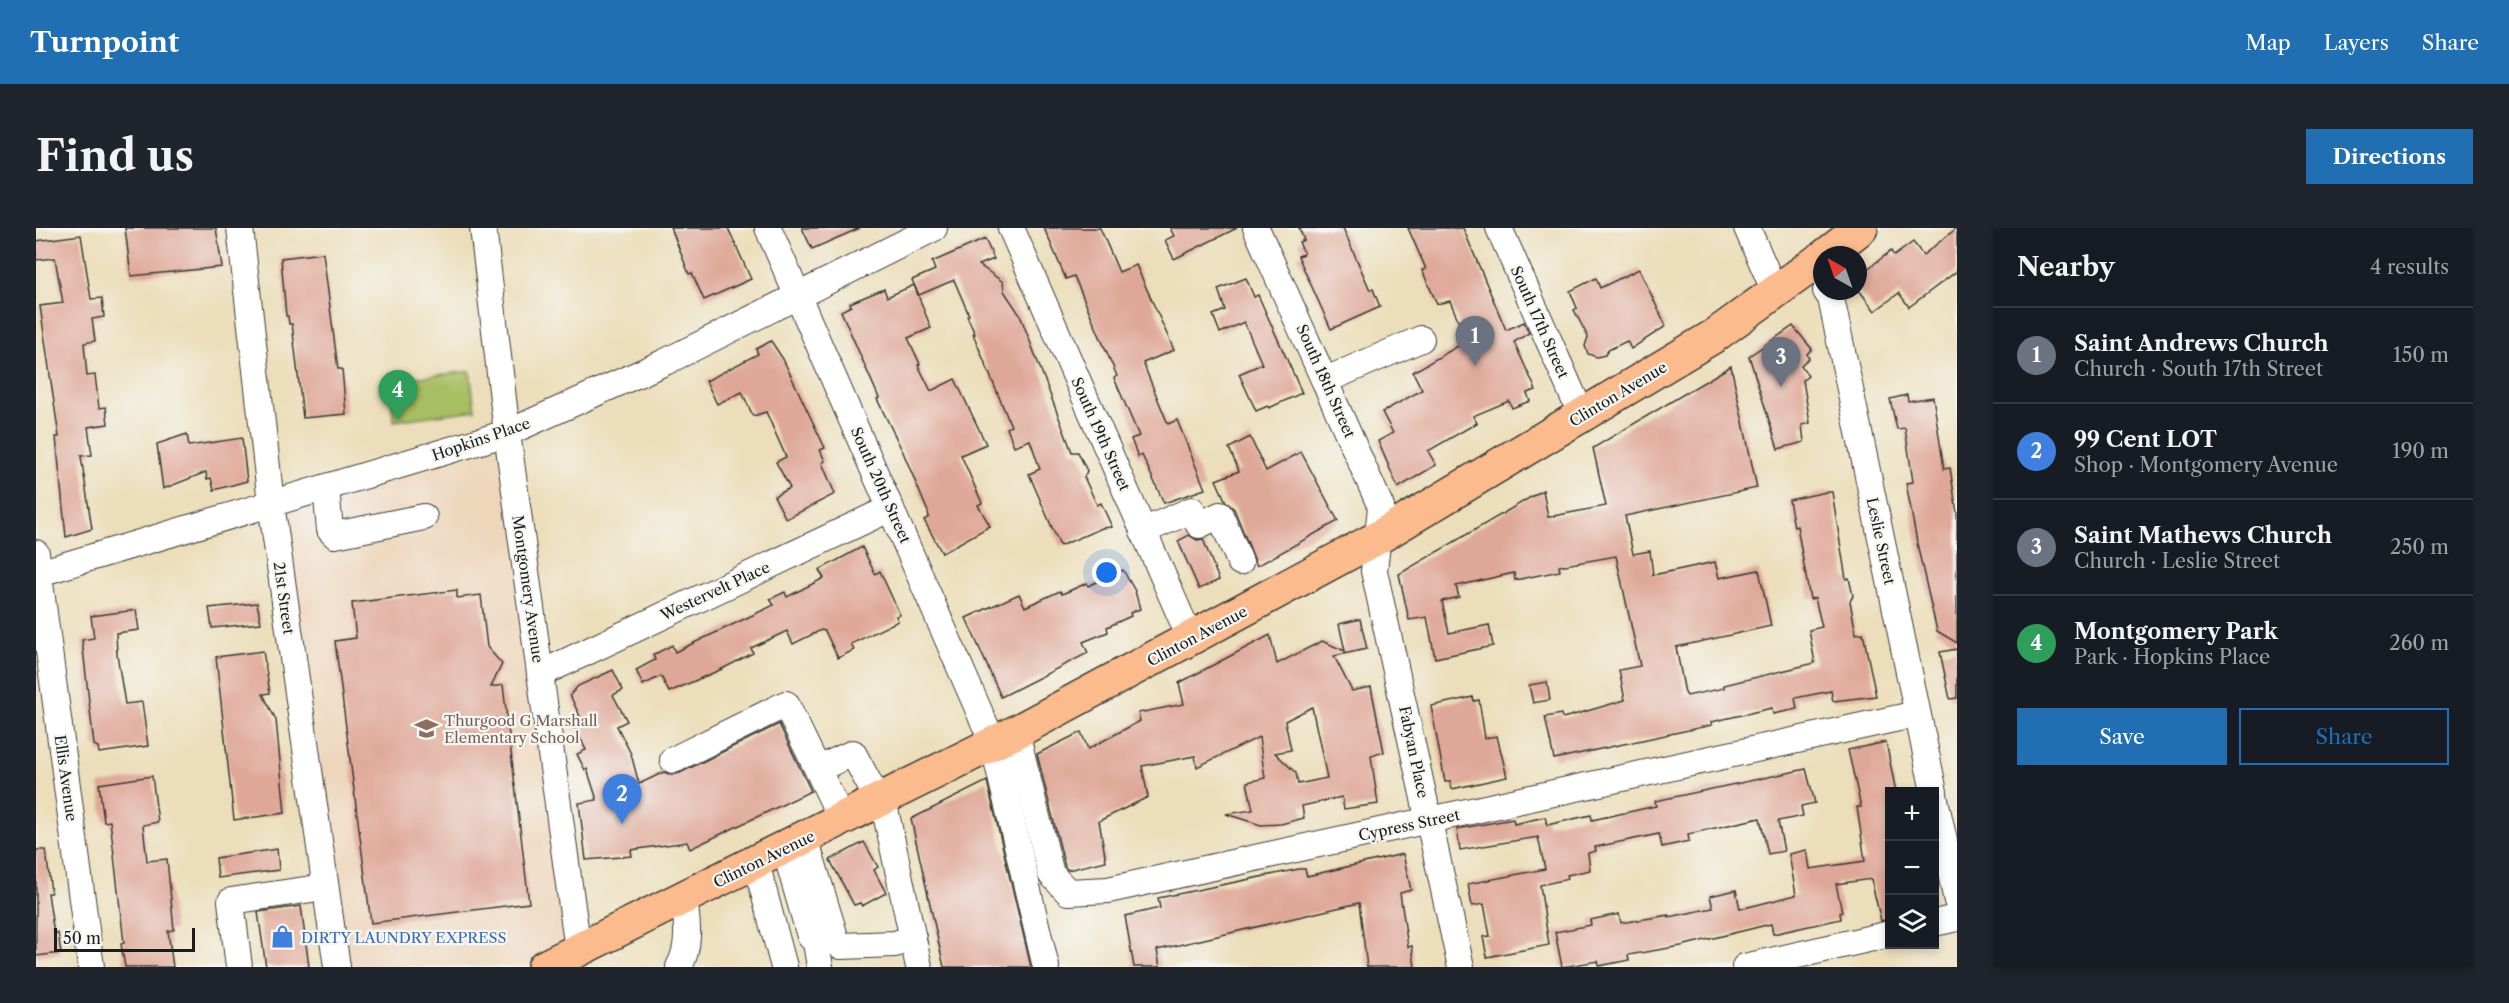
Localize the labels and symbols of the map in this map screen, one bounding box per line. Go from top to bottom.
north arrow [1813,246,1867,300]
street label: South 17th Street [1507,263,1574,382]
pin: 1 [1456,316,1494,366]
street label: South 18th Street [1292,321,1360,441]
pin: 3 [1762,338,1800,387]
street label: Clinton Avenue [1566,357,1670,431]
pin: 4 [378,370,418,420]
street label: South 19th Street [1067,374,1135,494]
street label: Hopkins Place [429,413,533,465]
street label: South 20th Street [847,424,915,547]
street label: Leslie Street [1862,496,1900,587]
street label: Montgomery Avenue [508,514,548,664]
street label: Westervelt Place [656,557,773,625]
your location [1092,558,1121,587]
street label: 21st Street [269,560,299,636]
street label: Clinton Avenue [1144,602,1250,670]
street label: Fabyan Place [1395,704,1433,800]
place label: Thurgood G Marshall Elementary School [444,711,598,747]
school or university icon: Thurgood G Marshall Elementary School [413,716,439,742]
street label: Ellis Avenue [51,734,81,822]
pin: 2 [602,774,642,824]
street label: Cypress Street [1357,805,1462,845]
street label: Clinton Avenue [710,826,818,892]
shop icon: DIRTY LAUNDRY EXPRESS [270,924,296,950]
scale bar [54,925,195,952]
place label: DIRTY LAUNDRY EXPRESS [301,928,507,947]

